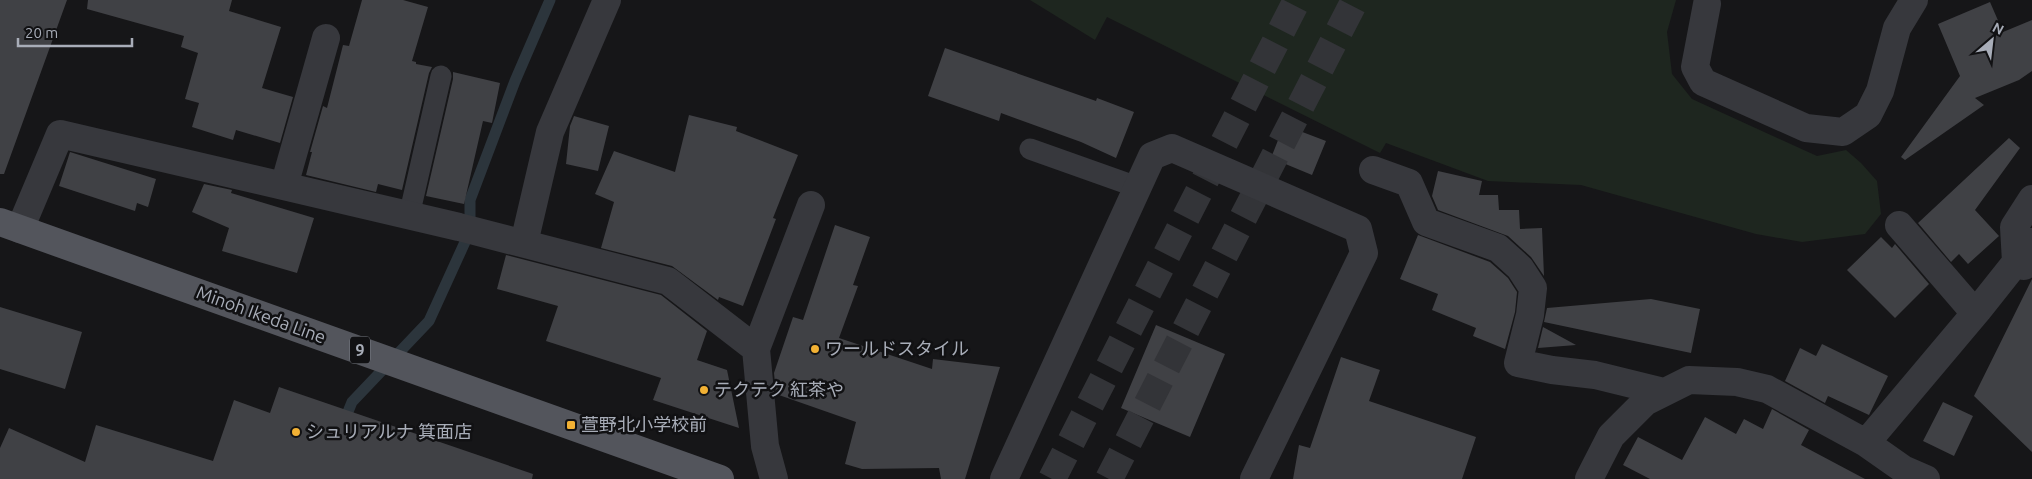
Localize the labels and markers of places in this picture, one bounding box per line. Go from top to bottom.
place label: ワールドスタイル [825,338,969,358]
marker: ワールドスタイル [809,343,821,355]
place label: テクテク 紅茶や [714,379,844,399]
marker: テクテク 紅茶や [698,384,710,396]
place label: 萱野北小学校前 [581,414,707,434]
marker: 萱野北小学校前 [565,419,577,431]
place label: シュリアルナ 箕面店 [306,421,472,441]
marker: シュリアルナ 箕面店 [290,426,302,438]

